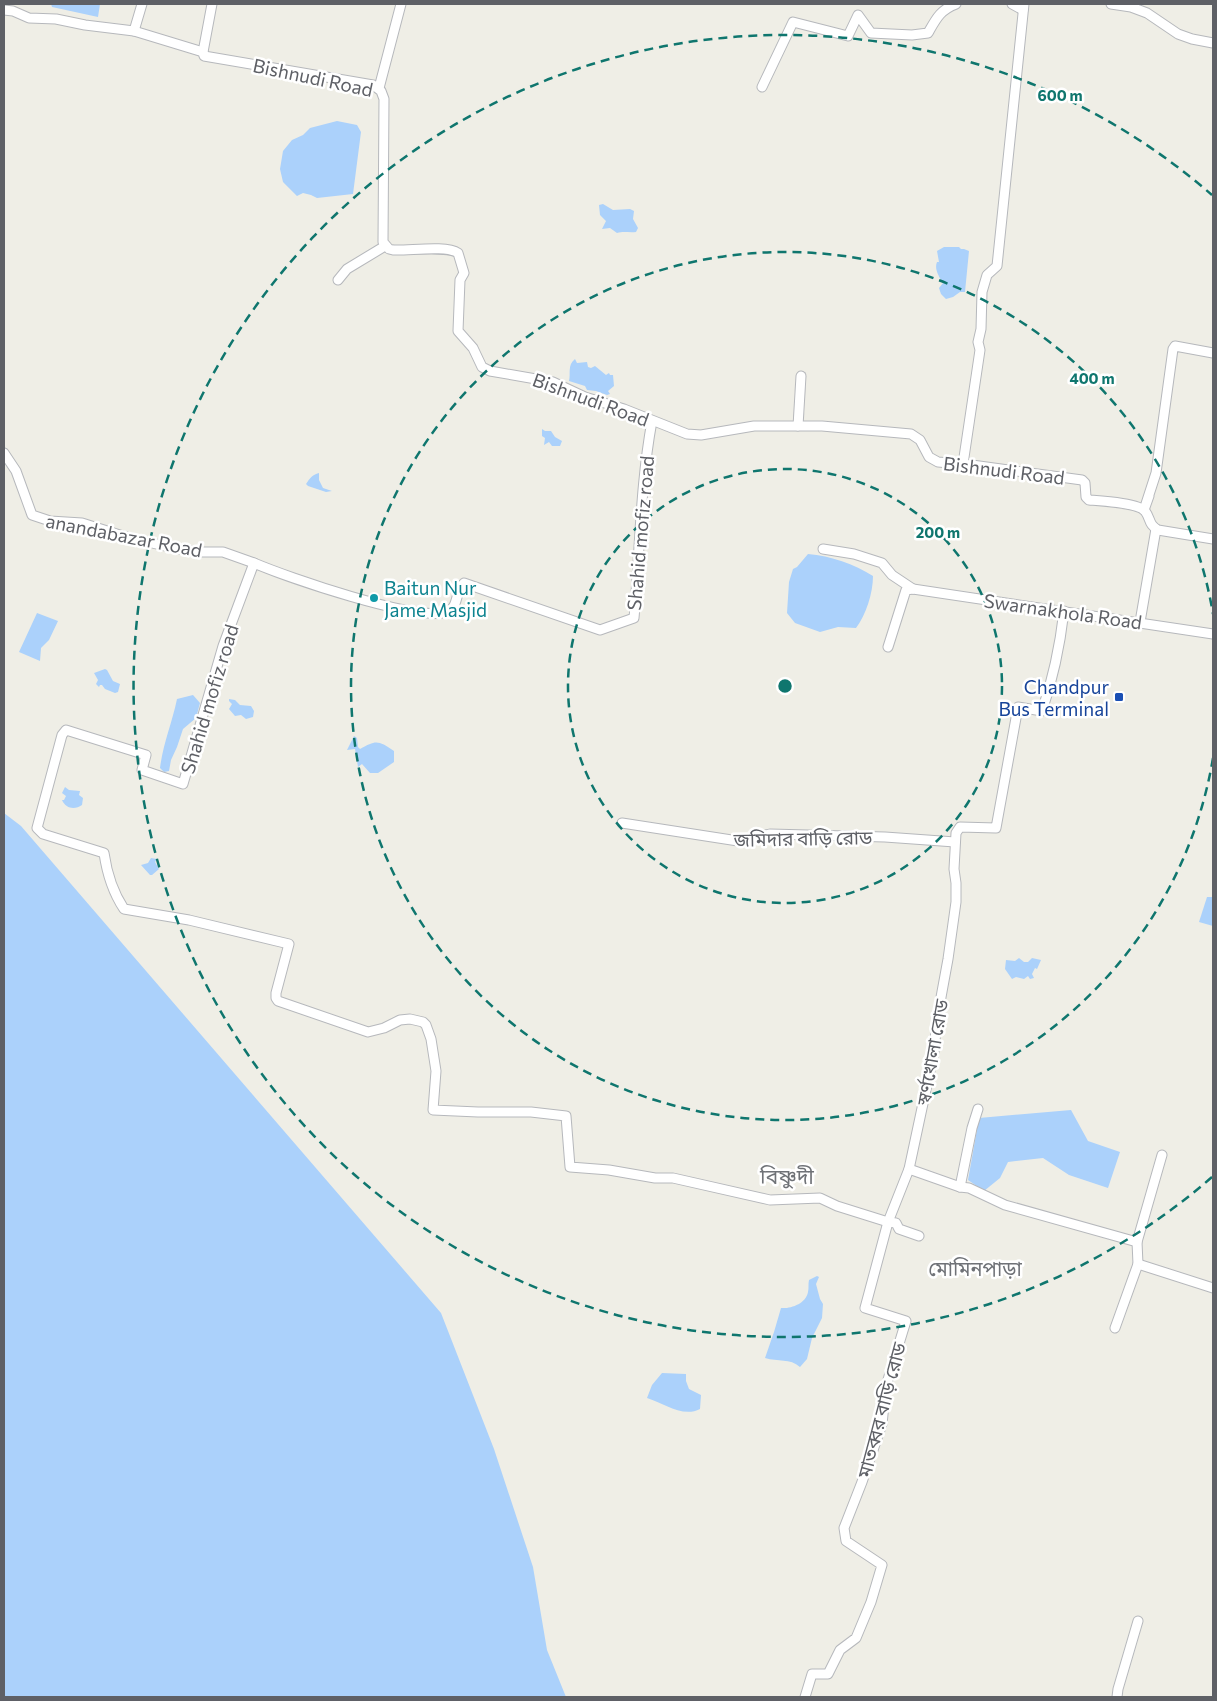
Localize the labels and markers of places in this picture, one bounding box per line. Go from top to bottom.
place label: Baitun Nur Jame Masjid [384,576,487,621]
marker: Baitun Nur Jame Masjid [368,592,380,604]
place label: Chandpur Bus Terminal [998,675,1109,720]
centre of rings [776,677,794,695]
marker: Chandpur Bus Terminal [1113,691,1125,703]

